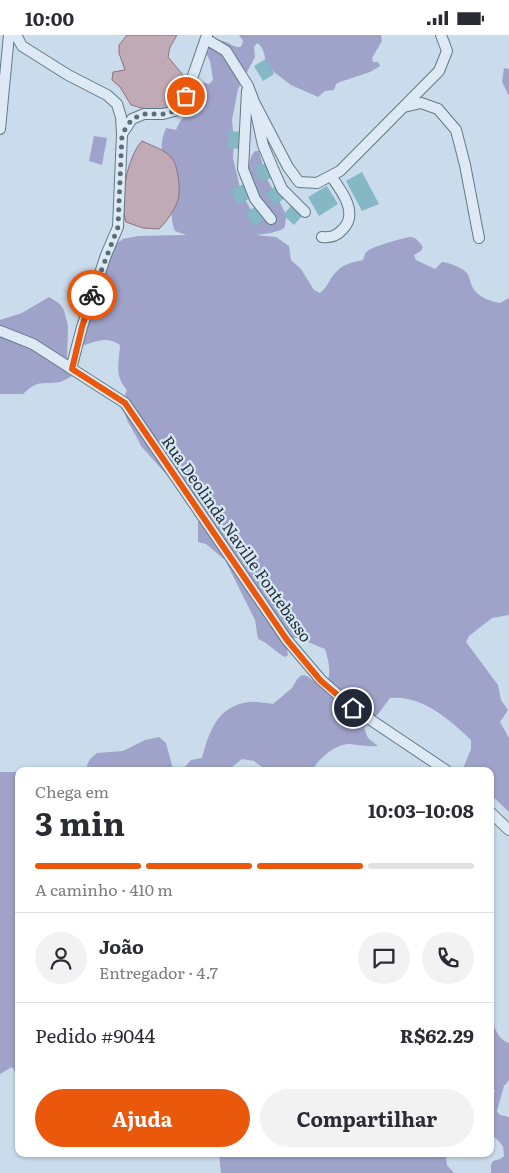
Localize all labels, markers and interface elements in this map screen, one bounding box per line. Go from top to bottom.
text: 10:00 [25,4,74,32]
pin [165,75,207,117]
icon: bag [172,82,200,110]
courier [67,270,117,320]
icon: bike [78,281,106,309]
street label: Rua Deolinda Naville Fontebasso [157,430,319,647]
pin [332,687,374,729]
icon: home [339,694,367,722]
text: Chega em [35,779,109,803]
text: 10:03–10:08 [368,796,474,824]
text: 3 min [35,798,125,846]
text: A caminho · 410 m [35,877,173,901]
button: person [35,932,87,984]
text: João [99,932,144,960]
button: chat [358,932,410,984]
button: phone [422,932,474,984]
text: Entregador · 4.7 [99,960,218,984]
text: Pedido #9044 [35,1021,155,1049]
text: R$62.29 [400,1021,474,1049]
button: Ajuda [35,1089,250,1147]
button: Compartilhar [260,1089,474,1147]

